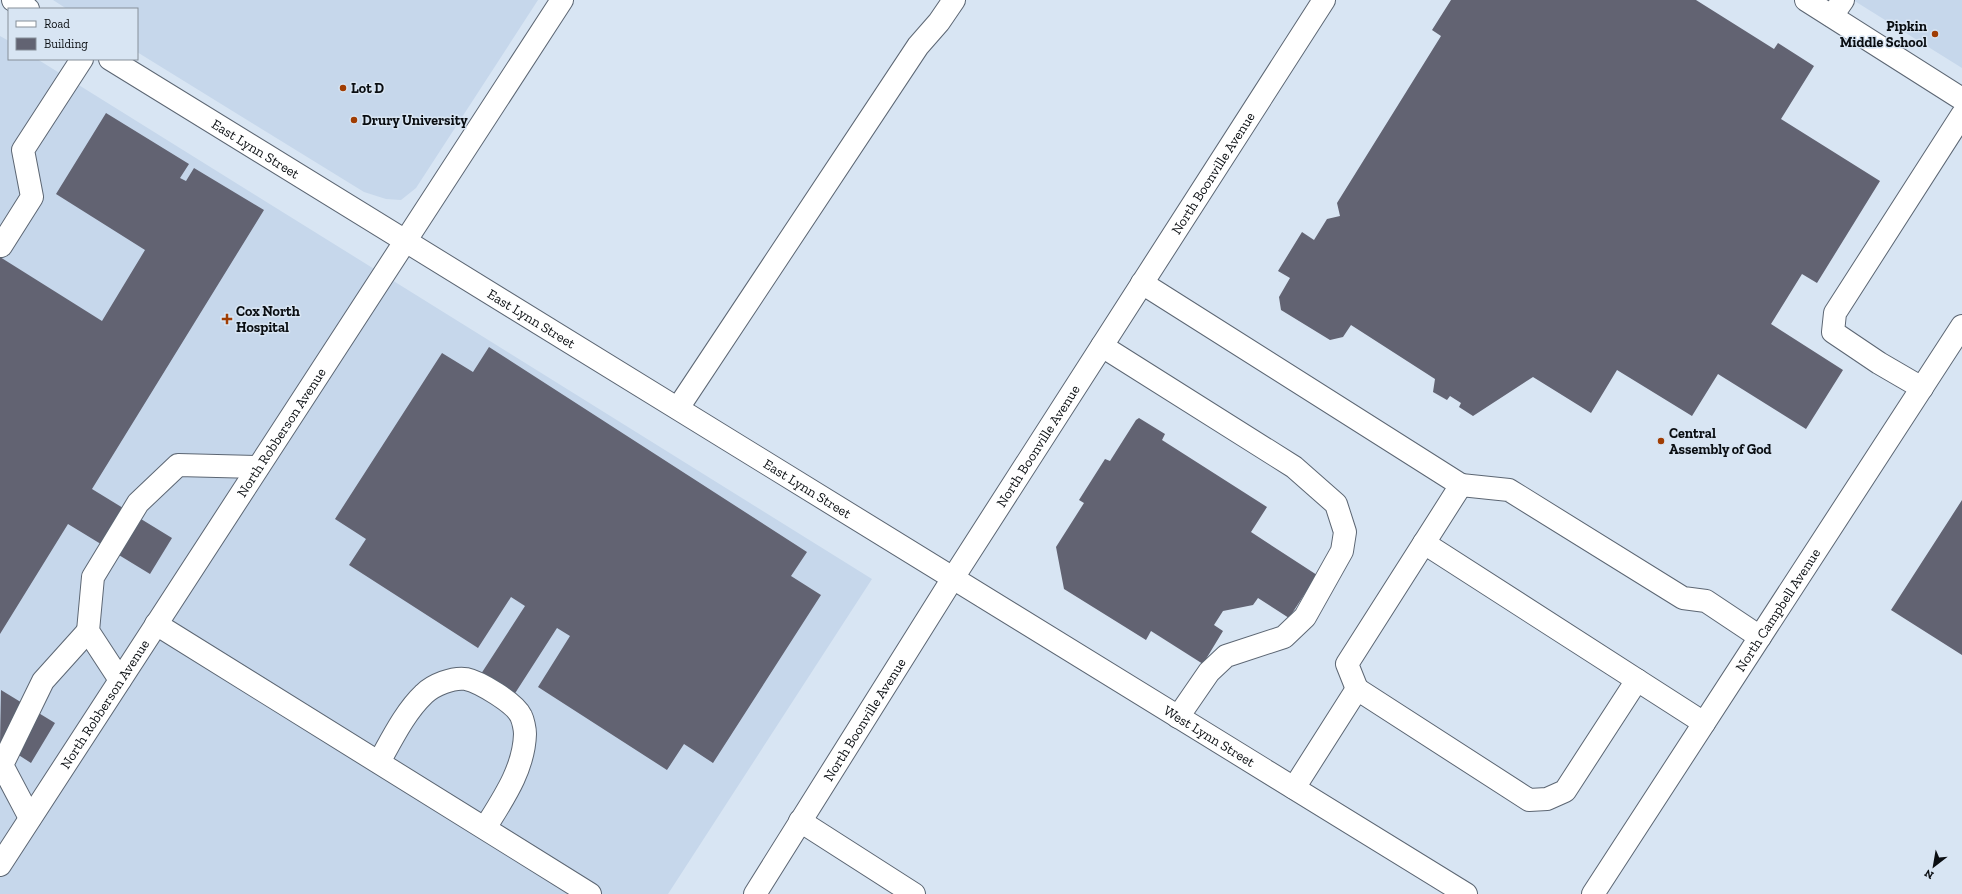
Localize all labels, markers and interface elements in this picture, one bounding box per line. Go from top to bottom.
legend [8,8,138,60]
text: Road [44,17,70,31]
place label: Pipkin Middle School [1840,18,1928,51]
marker: Pipkin Middle School [1930,29,1940,39]
text: Building [44,37,88,51]
place label: Lot D [351,80,384,97]
marker: Lot D [338,83,348,93]
street label: North Boonville Avenue [1167,108,1259,237]
place label: Drury University [362,112,468,129]
street label: East Lynn Street [209,115,303,183]
marker: Drury University [349,115,359,125]
street label: East Lynn Street [484,285,579,352]
place label: Cox North Hospital [236,303,300,336]
marker: Cox North Hospital [221,313,233,325]
street label: North Robberson Avenue [233,364,330,500]
street label: North Boonville Avenue [992,381,1084,510]
place label: Central Assembly of God [1669,425,1771,458]
marker: Central Assembly of God [1656,436,1666,446]
street label: East Lynn Street [760,455,855,522]
street label: North Campbell Avenue [1731,545,1824,675]
street label: North Robberson Avenue [56,636,153,772]
street label: North Boonville Avenue [819,654,910,784]
street label: West Lynn Street [1161,701,1259,771]
north arrow [1914,846,1954,886]
text: N [1922,866,1936,882]

